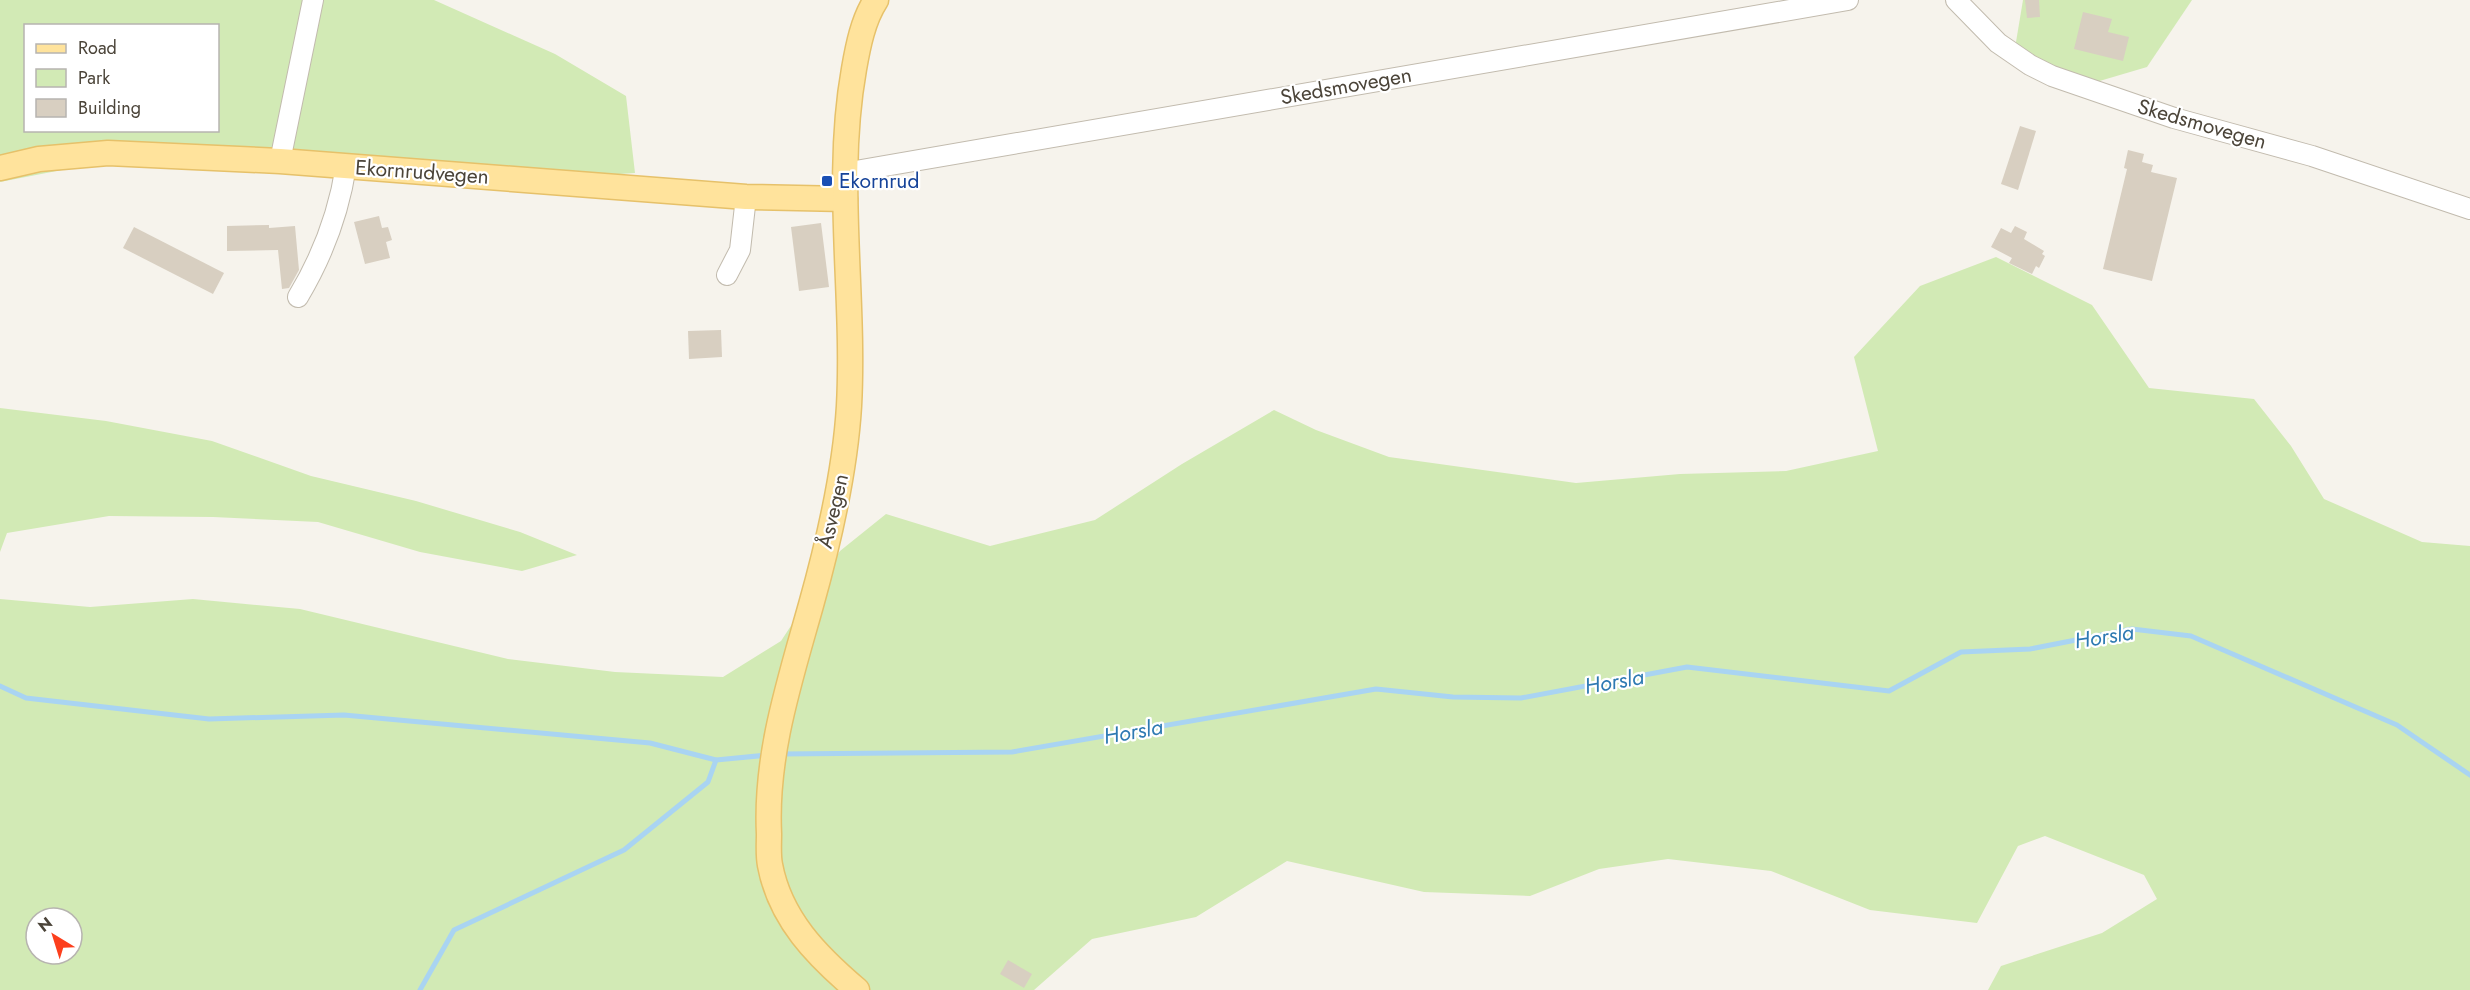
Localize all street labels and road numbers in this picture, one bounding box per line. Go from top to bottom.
street label: Skedsmovegen [1278,60,1414,112]
street label: Skedsmovegen [2134,91,2270,157]
street label: Ekornrudvegen [354,152,490,192]
street label: Åsvegen [810,471,856,551]

